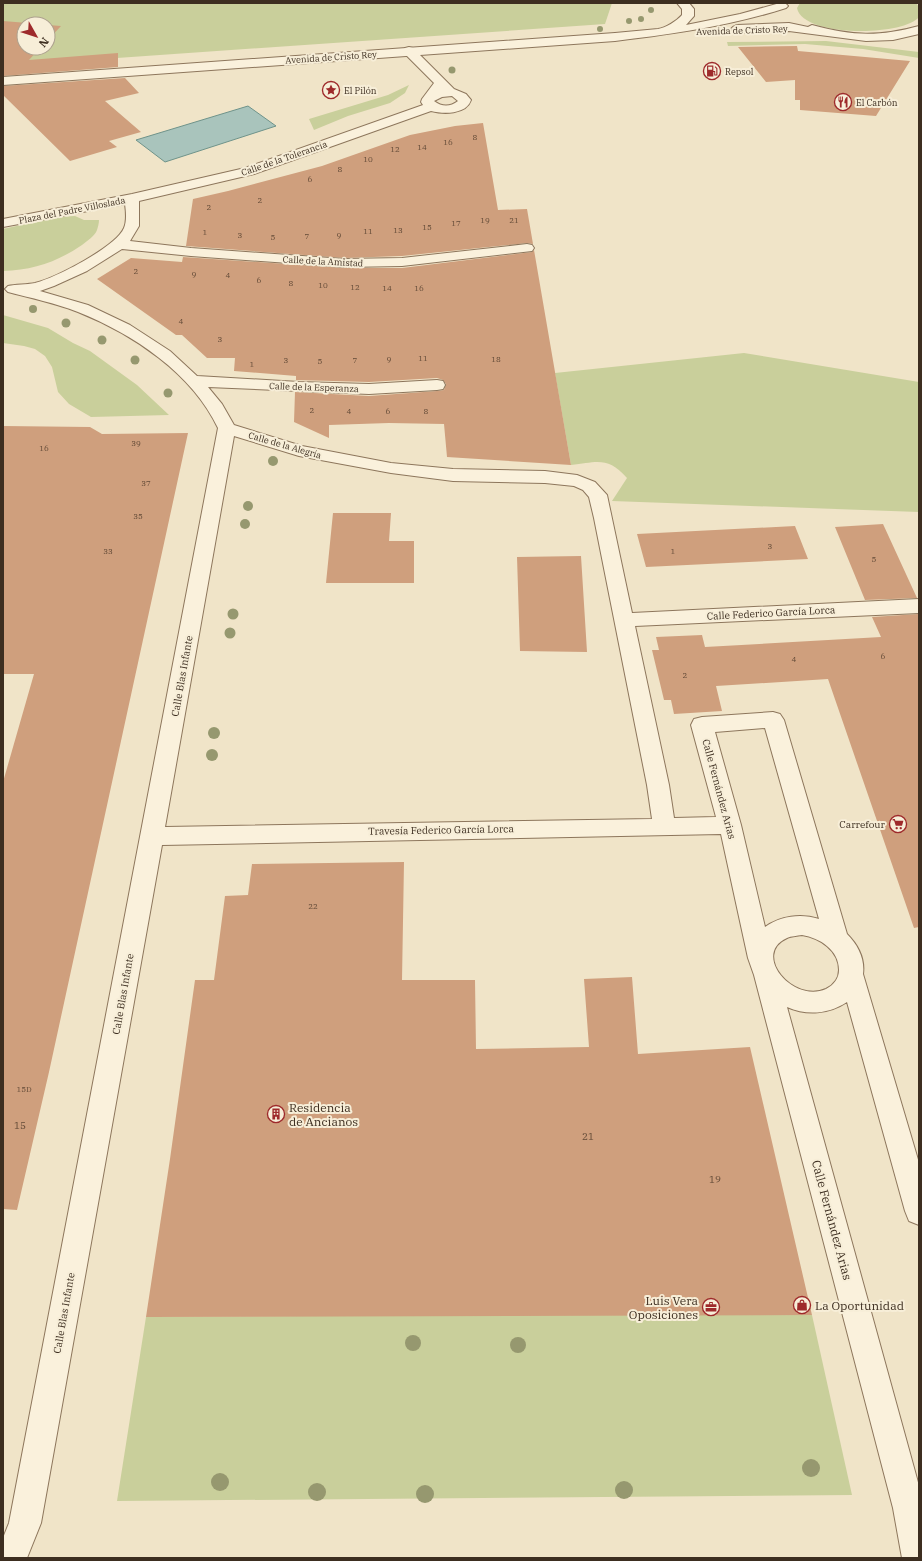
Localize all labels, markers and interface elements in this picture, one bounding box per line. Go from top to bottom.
north arrow [16,16,56,56]
street label: Avenida de Cristo Rey [696,23,788,37]
text: N [35,35,52,50]
street label: Avenida de Cristo Rey [285,48,377,66]
fuel station icon: Repsol [702,61,722,81]
place label: Repsol [725,66,754,77]
place icon: El Pilón [321,80,341,100]
place label: El Pilón [344,85,377,96]
restaurant icon: El Carbón [833,92,853,112]
place label: El Carbón [856,97,898,108]
house number: 8 [473,132,478,142]
house number: 16 [443,137,453,147]
street label: Calle de la Tolerancia [240,138,329,178]
house number: 14 [417,142,427,152]
house number: 12 [390,144,400,154]
house number: 10 [363,154,373,164]
house number: 8 [338,164,343,174]
house number: 6 [308,174,313,184]
street label: Plaza del Padre Villoslada [18,194,126,226]
house number: 2 [258,195,263,205]
house number: 2 [207,202,212,212]
house number: 19 [480,215,490,225]
house number: 21 [509,215,519,225]
house number: 17 [451,218,461,228]
house number: 15 [422,222,432,232]
house number: 13 [393,225,403,235]
house number: 11 [363,226,373,236]
house number: 1 [203,227,208,237]
house number: 3 [238,230,243,240]
house number: 9 [337,230,342,240]
house number: 7 [305,231,310,241]
house number: 5 [271,232,276,242]
street label: Calle de la Amistad [282,253,364,269]
house number: 2 [134,266,139,276]
house number: 9 [192,269,197,279]
house number: 4 [226,270,231,280]
house number: 6 [257,275,262,285]
house number: 8 [289,278,294,288]
house number: 10 [318,280,328,290]
house number: 12 [350,282,360,292]
house number: 14 [382,283,392,293]
house number: 16 [414,283,424,293]
house number: 4 [179,316,184,326]
house number: 3 [218,334,223,344]
house number: 11 [418,353,428,363]
house number: 9 [387,354,392,364]
house number: 18 [491,354,501,364]
house number: 3 [284,355,289,365]
house number: 7 [353,355,358,365]
house number: 5 [318,356,323,366]
house number: 1 [250,359,255,369]
street label: Calle de la Esperanza [269,380,359,394]
house number: 2 [310,405,315,415]
house number: 4 [347,406,352,416]
house number: 6 [386,406,391,416]
house number: 8 [424,406,429,416]
street label: Calle de la Alegría [247,429,323,461]
house number: 39 [131,438,141,448]
house number: 16 [39,443,49,453]
house number: 37 [141,478,151,488]
house number: 35 [133,511,143,521]
house number: 3 [768,541,773,551]
house number: 33 [103,546,113,556]
house number: 1 [671,546,676,556]
house number: 5 [872,554,877,564]
street label: Calle Federico García Lorca [706,603,836,623]
street label: Calle Blas Infante [168,635,196,717]
house number: 6 [881,651,886,661]
house number: 4 [792,654,797,664]
house number: 2 [683,670,688,680]
street label: Calle Fernández Arias [699,738,739,841]
supermarket icon: Carrefour [888,814,908,834]
place label: Carrefour [839,818,886,831]
street label: Travesía Federico García Lorca [368,822,515,838]
house number: 22 [308,901,318,911]
street label: Calle Blas Infante [109,953,137,1035]
house number: 15D [16,1084,32,1094]
place label: Residencia de Ancianos [289,1100,358,1129]
building icon: Residencia de Ancianos [266,1104,286,1124]
house number: 15 [14,1119,26,1132]
house number: 21 [582,1130,594,1143]
street label: Calle Fernández Arias [809,1158,855,1282]
house number: 19 [709,1173,721,1186]
street label: Calle Blas Infante [50,1272,78,1354]
place label: Luis Vera Oposiciones [629,1293,698,1322]
shop icon: La Oportunidad [792,1295,812,1315]
office icon: Luis Vera Oposiciones [701,1297,721,1317]
place label: La Oportunidad [815,1298,904,1313]

